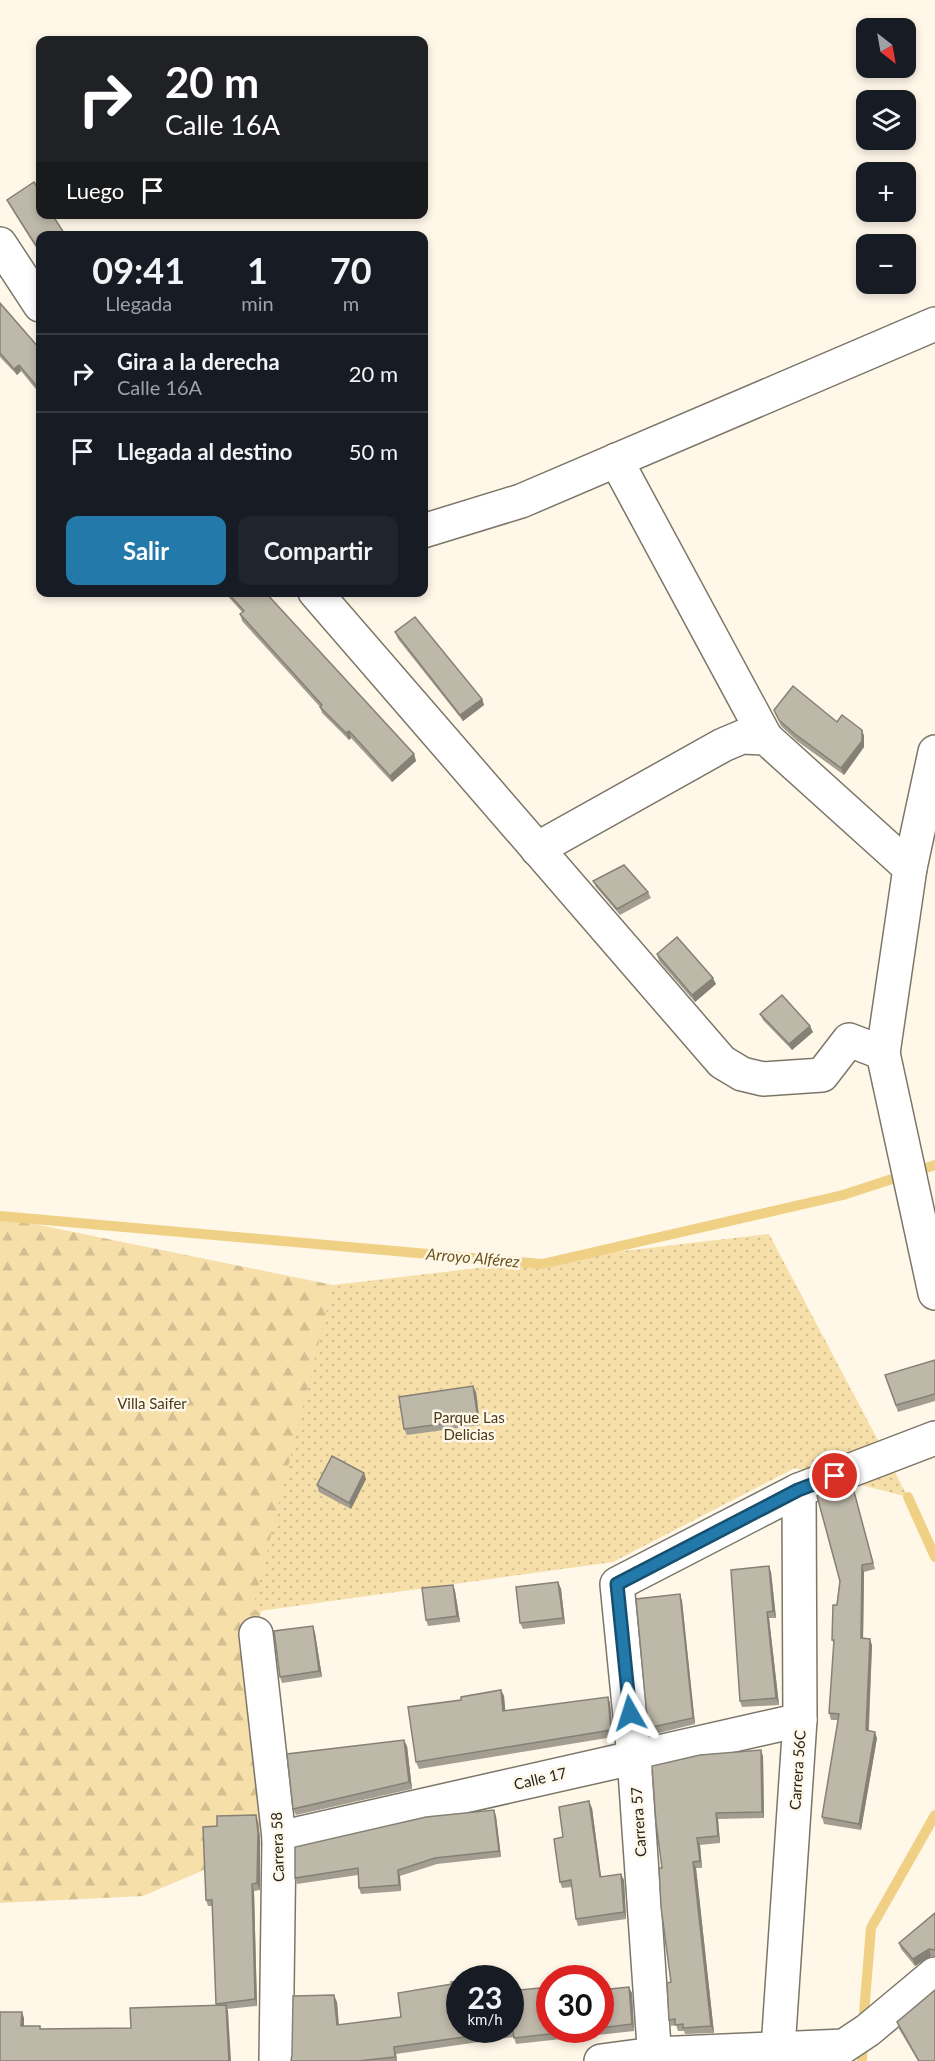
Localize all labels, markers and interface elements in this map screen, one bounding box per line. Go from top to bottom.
north arrow [856,18,916,78]
map controls [856,18,916,294]
text: 20 m [165,57,259,107]
icon: right [66,60,144,138]
button: layers [856,90,916,150]
text: Calle 16A [165,108,280,141]
button: + [856,162,916,222]
icon: arrive [136,174,169,207]
text: Luego [66,177,124,204]
button: − [856,234,916,294]
text: 09:41 [92,248,185,292]
text: 1 [247,248,268,292]
text: 70 [330,248,372,292]
text: Llegada [105,291,172,315]
text: min [241,291,274,315]
text: m [343,291,359,315]
text: Gira a la derecha [117,348,280,375]
icon: right [66,357,99,390]
text: 20 m [349,360,398,387]
text: Calle 16A [117,375,202,399]
icon: arrive [66,435,99,468]
text: Llegada al destino [117,438,293,465]
text: 50 m [349,438,398,465]
button: Salir [66,516,226,585]
button: Compartir [238,516,398,585]
water label: Arroyo Alférez [425,1243,521,1271]
park label: Villa Saifer [117,1394,187,1412]
park label: Parque Las Delicias [433,1408,505,1443]
pin [809,1450,860,1501]
icon: arrive [818,1459,851,1492]
position arrow [598,1681,662,1745]
street label: Carrera 56C [785,1729,809,1811]
street label: Calle 17 [512,1763,568,1793]
street label: Carrera 57 [627,1786,649,1858]
street label: Carrera 58 [267,1812,287,1882]
speed limit sign: 30 [536,1965,614,2043]
text: 23 [468,1979,502,2015]
text: km/h [467,2010,503,2028]

